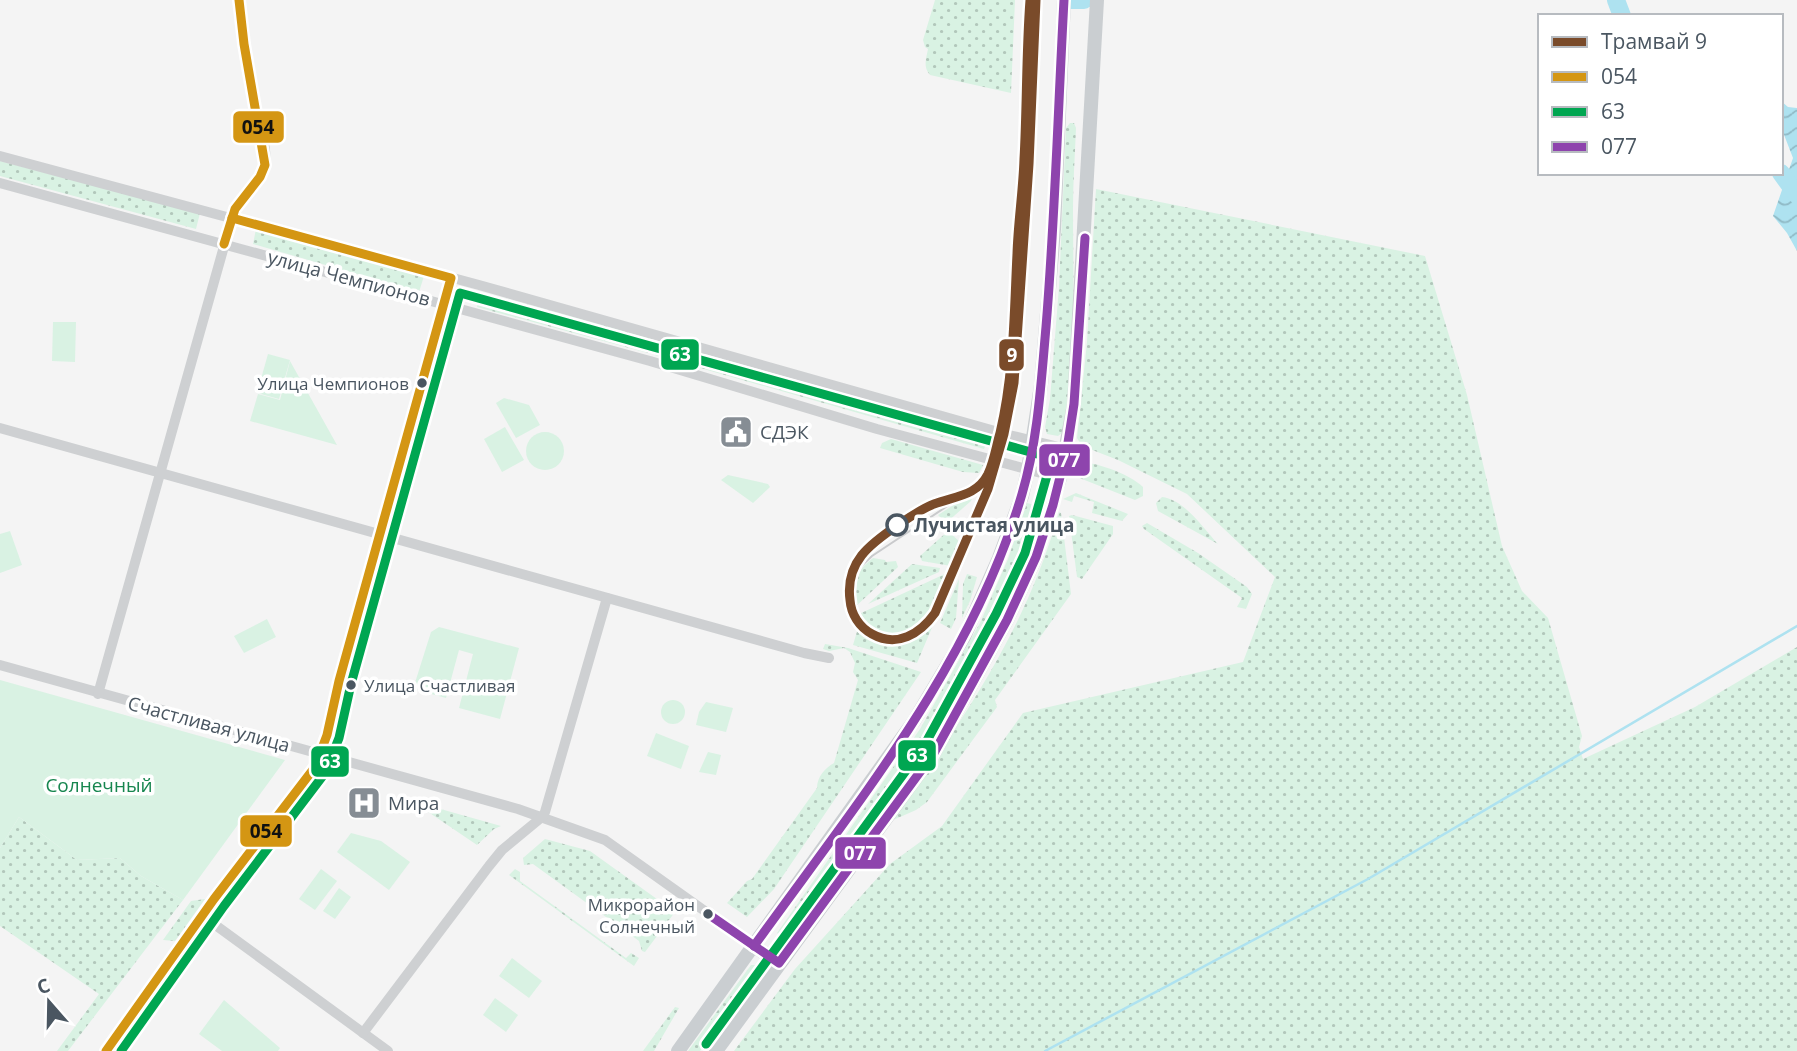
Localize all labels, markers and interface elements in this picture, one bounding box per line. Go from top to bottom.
legend [1538,14,1783,175]
text: Трамвай 9 [1601,27,1707,55]
text: 054 [1601,62,1637,90]
text: 63 [1601,97,1625,125]
line badge: 054 [232,110,285,144]
text: 054 [242,114,274,140]
text: 077 [1601,132,1637,160]
street label: улица Чемпионов [265,244,433,312]
line badge: 63 [660,338,700,371]
line badge: 9 [998,338,1025,372]
text: 63 [669,341,691,367]
text: 9 [1007,342,1018,368]
place label: Улица Чемпионов [257,372,409,395]
marker: Улица Чемпионов [415,376,429,390]
public building icon: СДЭК [717,413,755,451]
place label: СДЭК [760,419,809,445]
line badge: 077 [1038,443,1091,477]
text: 077 [1048,447,1080,473]
place label: Лучистая улица [914,512,1074,538]
marker: Лучистая улица [886,514,908,536]
place label: Улица Счастливая [364,674,515,697]
marker: Улица Счастливая [344,678,358,692]
street label: Счастливая улица [125,690,293,758]
line badge: 63 [897,739,937,772]
text: 63 [906,742,928,768]
line badge: 63 [310,745,350,778]
text: 63 [319,748,341,774]
park label: Солнечный [45,772,153,798]
hospital icon: Мира [345,784,383,822]
place label: Мира [388,790,439,816]
line badge: 054 [239,814,293,848]
text: 054 [250,818,282,844]
line badge: 077 [834,836,887,870]
text: 077 [844,840,876,866]
place label: Микрорайон Солнечный [588,893,695,938]
marker: Микрорайон Солнечный [701,907,715,921]
north arrow [14,967,84,1037]
text: С [33,972,53,1000]

